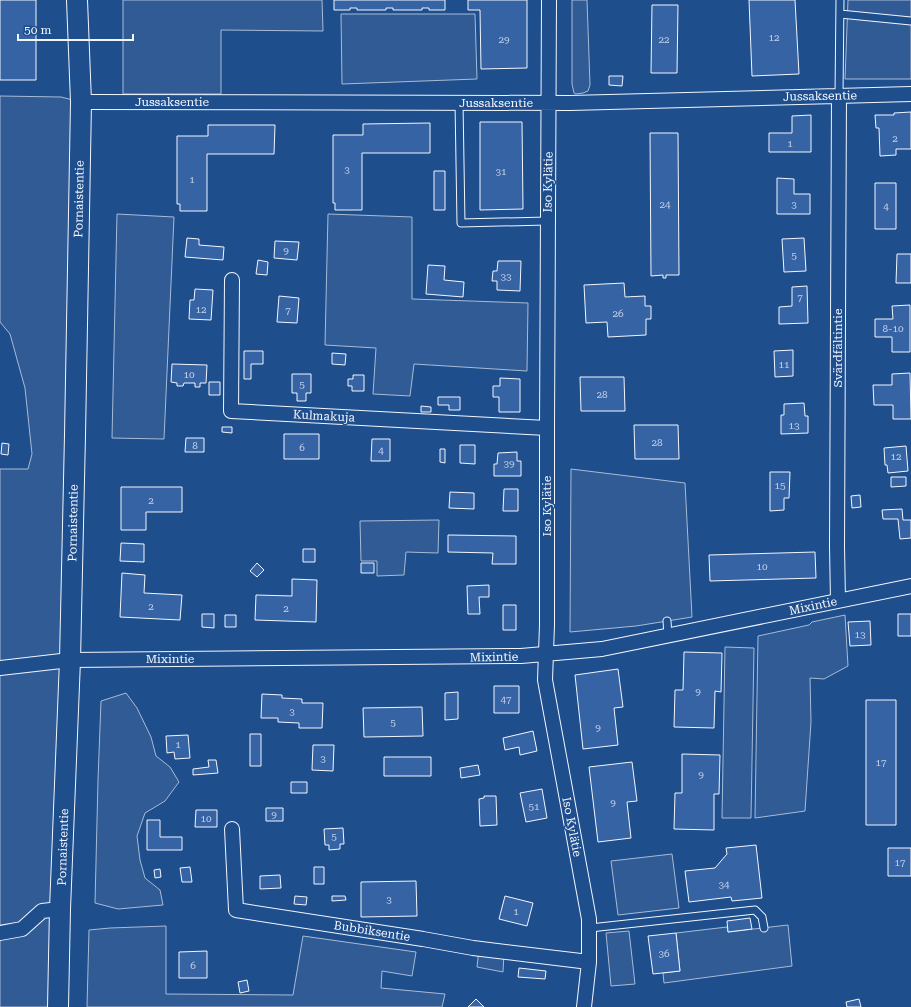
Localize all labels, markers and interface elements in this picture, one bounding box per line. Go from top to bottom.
scale bar [18,16,133,42]
text: 50 m [24,23,51,37]
house number: 12 [768,32,780,43]
house number: 29 [498,34,510,45]
house number: 22 [658,34,670,45]
street label: Jussaksentie [783,88,858,104]
street label: Jussaksentie [135,95,210,109]
street label: Jussaksentie [459,96,534,110]
house number: 2 [892,133,898,144]
house number: 1 [787,138,793,149]
street label: Iso Kylätie [540,151,556,213]
street label: Pornaistentie [71,160,87,238]
house number: 3 [344,164,350,175]
house number: 31 [495,166,507,177]
house number: 1 [189,174,195,185]
house number: 24 [659,199,671,210]
house number: 3 [791,199,797,210]
house number: 4 [883,201,889,212]
house number: 9 [283,245,289,256]
house number: 5 [791,250,797,261]
house number: 33 [500,271,512,282]
house number: 7 [797,292,803,303]
house number: 12 [195,304,207,315]
house number: 7 [285,305,291,316]
house number: 26 [612,308,624,319]
street label: Svärdfältintie [831,308,845,387]
house number: 8-10 [882,323,904,334]
house number: 11 [778,359,790,370]
house number: 10 [183,369,195,380]
house number: 5 [299,379,305,390]
house number: 28 [596,389,608,400]
street label: Kulmakuja [293,407,356,425]
house number: 13 [788,420,800,431]
house number: 28 [651,437,663,448]
house number: 8 [192,440,198,451]
house number: 6 [299,442,305,453]
house number: 4 [378,445,384,456]
house number: 12 [890,451,902,462]
house number: 39 [503,458,515,469]
street label: Iso Kylätie [540,475,554,536]
house number: 15 [774,480,786,491]
street label: Pornaistentie [65,484,81,562]
house number: 2 [148,495,154,506]
house number: 10 [756,561,768,572]
street label: Mixintie [788,594,839,618]
house number: 2 [148,601,154,612]
house number: 2 [283,603,289,614]
house number: 13 [854,629,866,640]
street label: Mixintie [470,650,519,664]
street label: Mixintie [146,652,195,666]
house number: 9 [695,686,701,697]
house number: 47 [500,694,512,705]
house number: 3 [289,706,295,717]
house number: 5 [390,717,396,728]
house number: 9 [595,722,601,733]
house number: 1 [175,739,181,750]
house number: 3 [320,753,326,764]
house number: 17 [875,757,887,768]
house number: 9 [698,769,704,780]
street label: Iso Kylätie [559,796,585,859]
house number: 9 [610,797,616,808]
house number: 51 [528,801,540,812]
street label: Pornaistentie [55,808,71,886]
house number: 9 [271,809,277,820]
house number: 10 [200,813,212,824]
house number: 5 [331,831,337,842]
house number: 17 [894,857,906,868]
house number: 34 [718,879,730,890]
house number: 3 [386,894,392,905]
house number: 1 [513,906,519,917]
street label: Bubbiksentie [333,918,412,944]
house number: 36 [658,948,670,959]
house number: 6 [190,960,196,971]

